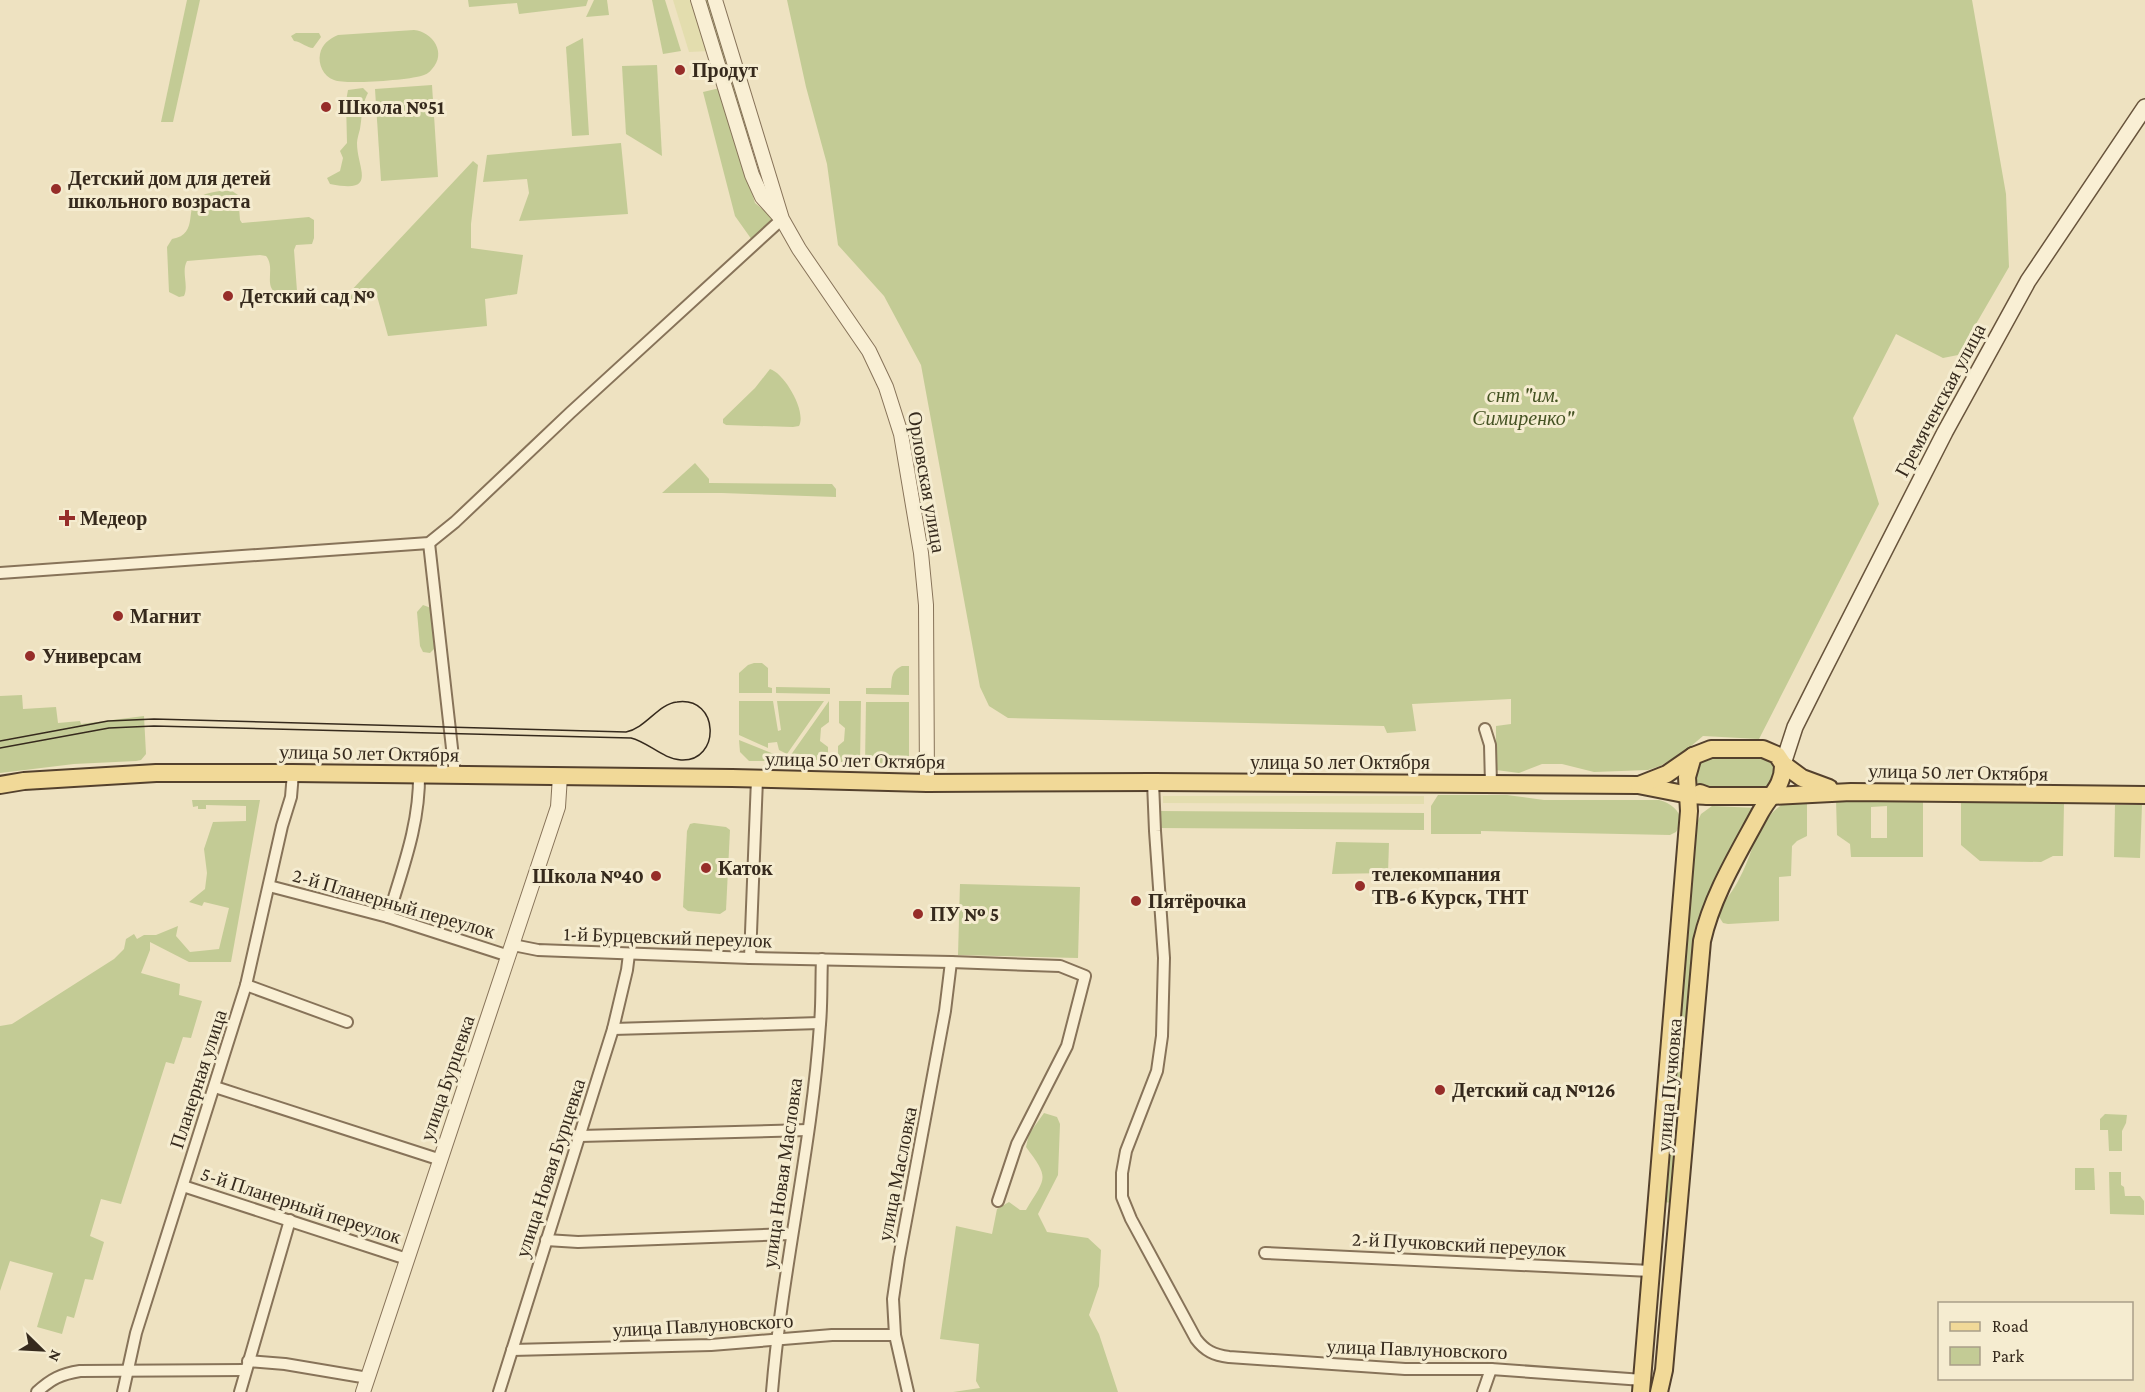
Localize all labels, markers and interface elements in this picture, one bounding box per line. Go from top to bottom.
place label: Продут [692,59,758,82]
marker: Продут [673,63,687,77]
place label: Школа №51 [338,96,445,118]
marker: Школа №51 [319,100,333,114]
place label: Детский дом для детей школьного возраста [68,167,271,213]
marker: Детский дом для детей школьного возраста [49,182,63,196]
place label: Детский сад № [240,285,375,308]
marker: Детский сад № [221,289,235,303]
street label: Гремяченская улица [1890,320,1991,481]
park label: снт "им. Симиренко" [1472,384,1575,430]
street label: Орловская улица [903,410,950,555]
place label: Медеор [80,507,147,530]
marker: Медеор [58,509,76,527]
place label: Магнит [130,605,201,627]
marker: Магнит [111,609,125,623]
place label: Универсам [42,645,142,668]
marker: Универсам [23,649,37,663]
street label: улица 50 лет Октября [279,740,459,767]
street label: улица 50 лет Октября [765,747,945,774]
street label: улица 50 лет Октября [1250,751,1430,774]
street label: улица 50 лет Октября [1868,759,2048,786]
place label: Каток [718,857,773,879]
marker: Каток [699,861,713,875]
place label: телекомпания ТВ-6 Курск, ТНТ [1372,863,1529,909]
street label: 2-й Планерный переулок [290,864,498,943]
place label: Школа №40 [532,865,644,887]
marker: Школа №40 [649,869,663,883]
marker: телекомпания ТВ-6 Курск, ТНТ [1353,879,1367,893]
place label: Пятёрочка [1148,890,1246,913]
marker: Пятёрочка [1129,894,1143,908]
place label: ПУ № 5 [930,903,999,925]
marker: ПУ № 5 [911,907,925,921]
street label: 1-й Бурцевский переулок [563,922,773,953]
street label: Планерная улица [165,1007,232,1152]
street label: улица Бурцевка [415,1012,480,1144]
street label: улица Пучковка [1652,1017,1687,1153]
street label: улица Новая Бурцевка [511,1076,590,1261]
street label: улица Новая Масловка [758,1076,807,1270]
place label: Детский сад №126 [1452,1079,1616,1102]
marker: Детский сад №126 [1433,1083,1447,1097]
street label: улица Масловка [873,1105,922,1243]
street label: 5-й Планерный переулок [198,1162,404,1249]
street label: 2-й Пучковский переулок [1351,1227,1567,1262]
legend [1938,1302,2133,1380]
street label: улица Павлуновского [612,1309,794,1342]
text: Road [1992,1316,2029,1336]
north arrow [12,1320,72,1380]
street label: улица Павлуновского [1326,1335,1508,1364]
text: Park [1992,1346,2024,1366]
text: N [45,1347,65,1364]

